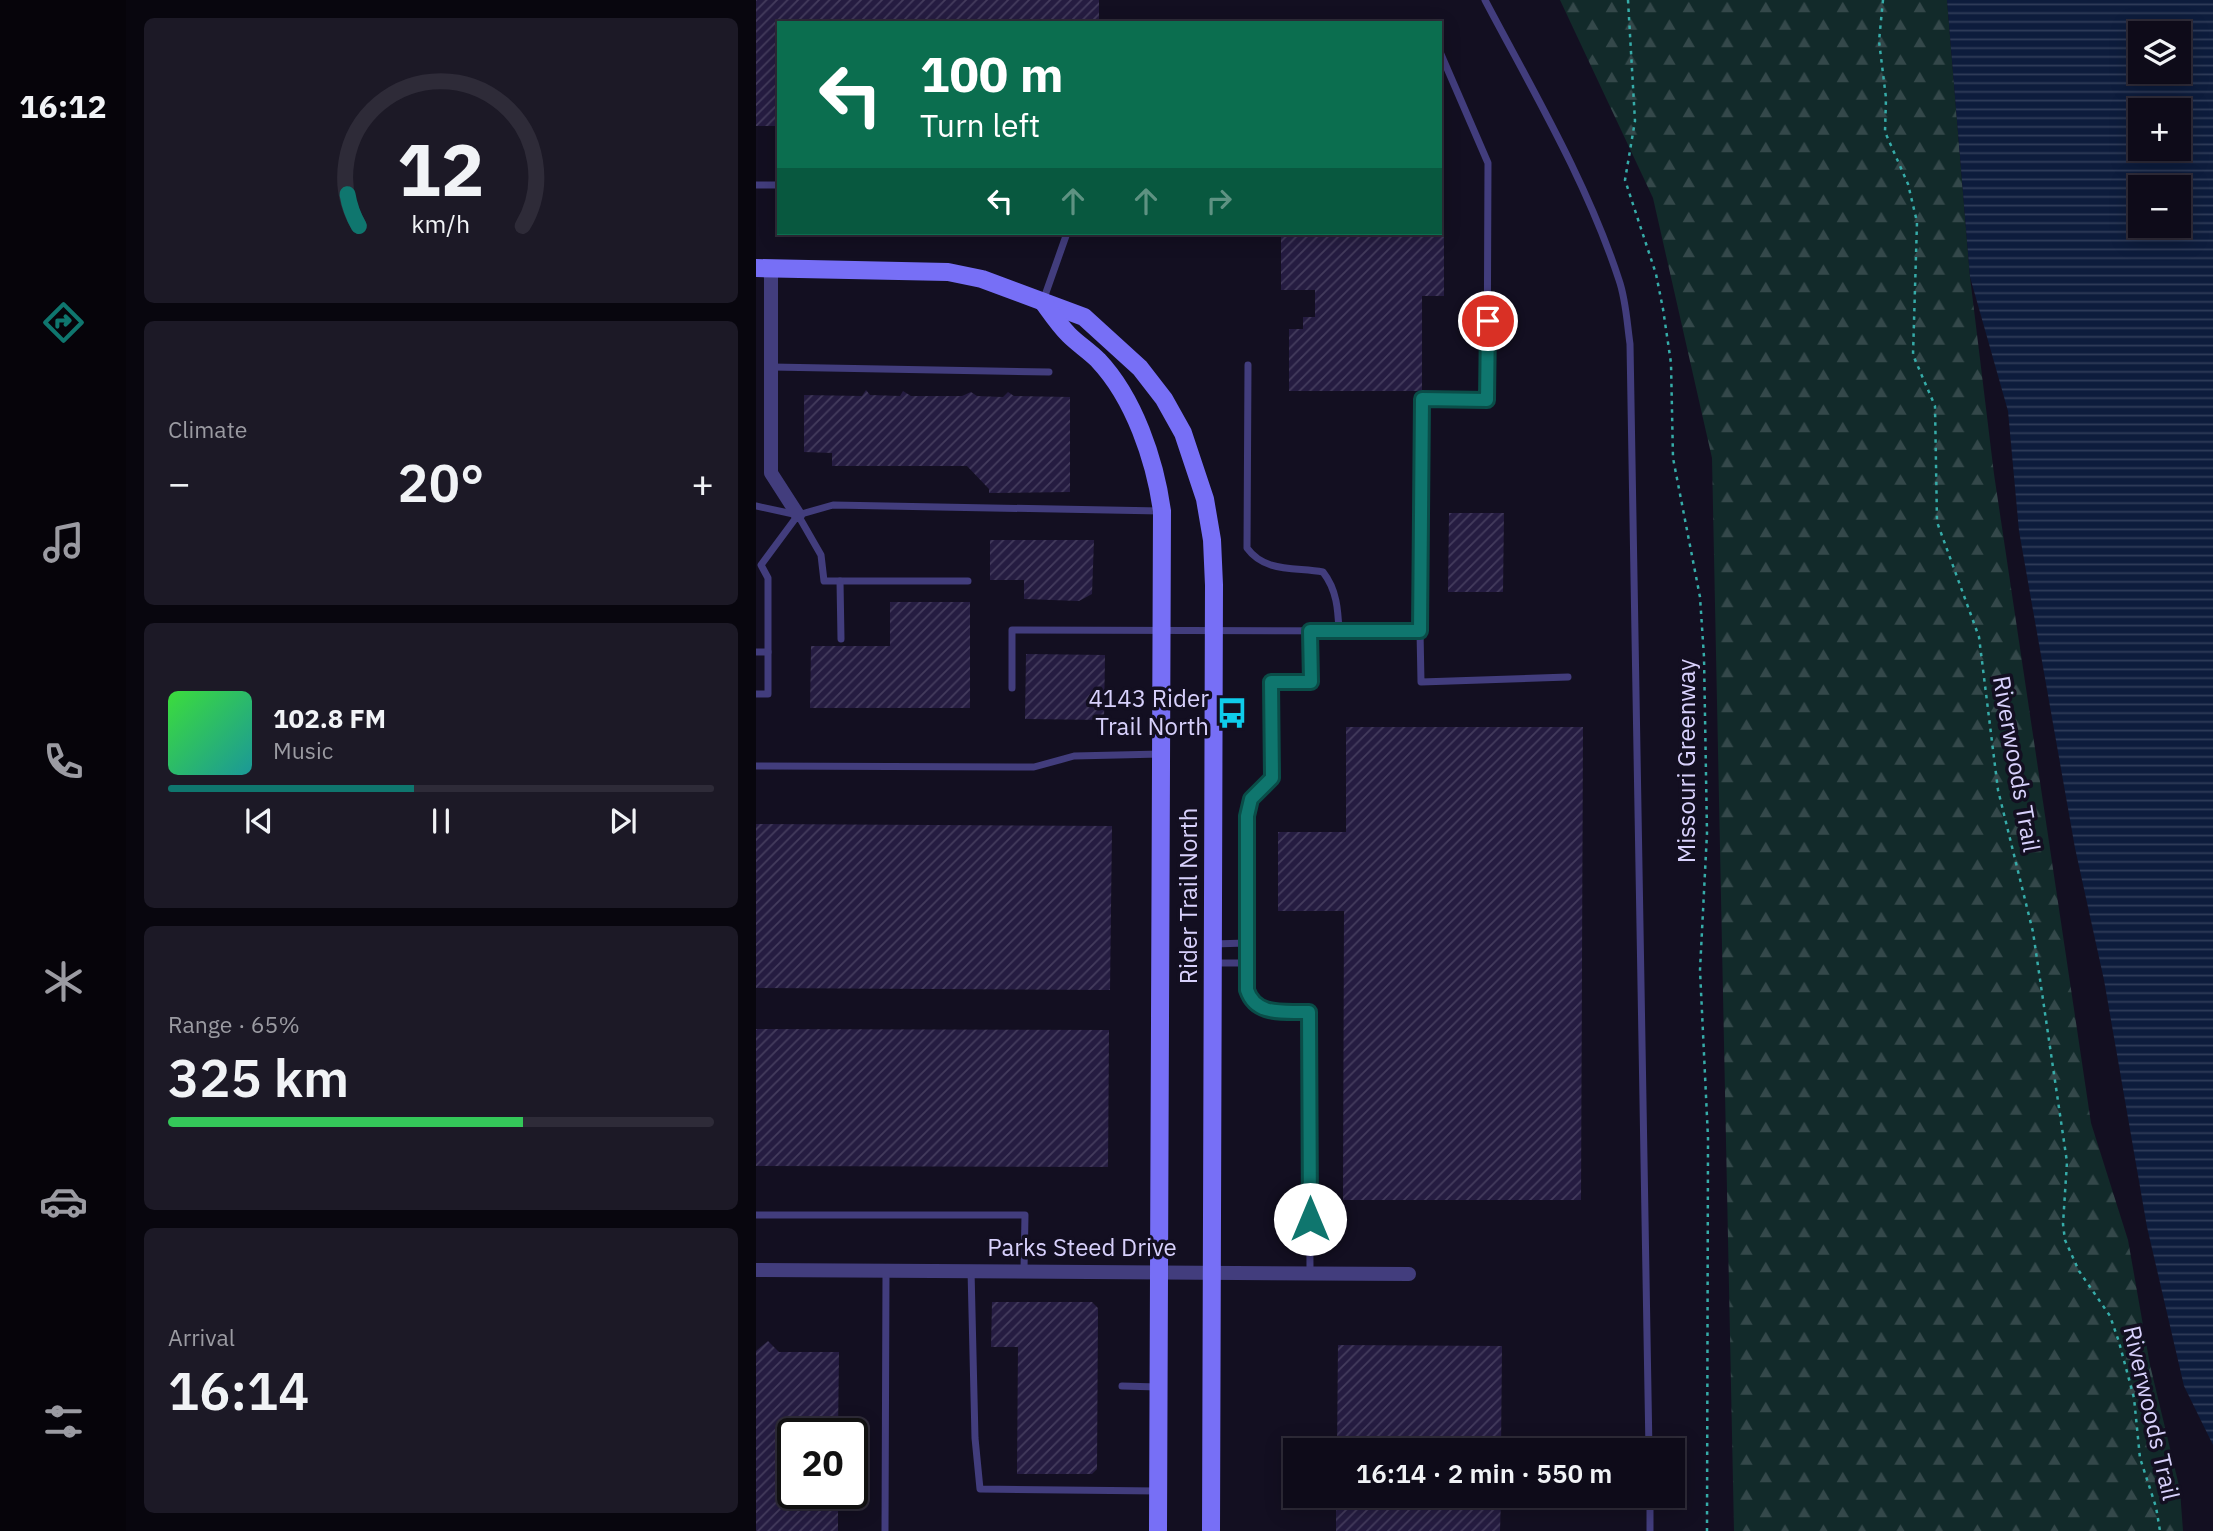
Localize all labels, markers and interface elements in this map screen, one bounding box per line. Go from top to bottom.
map controls [2128,21,2191,238]
button: layers [2128,21,2191,84]
text: 100 m [920,42,1064,105]
icon: left [805,49,896,140]
text: 16:12 [19,85,107,127]
button: + [2128,98,2191,161]
text: Turn left [920,104,1040,146]
text: 12 [397,122,485,217]
button: − [2128,175,2191,238]
icon: left [981,182,1019,220]
icon: ahead [1054,182,1092,220]
icon: ahead [1127,182,1165,220]
icon: right [1200,182,1238,220]
text: km/h [412,207,470,240]
pin [1458,291,1518,351]
icon: directions [39,298,88,347]
icon: arrive [1469,302,1507,340]
text: Climate [168,414,247,444]
text: 20° [398,449,484,516]
text: − [168,458,191,507]
text: + [691,458,714,507]
icon: music [39,518,88,567]
street label: Missouri Greenway [1670,659,1702,863]
street label: Riverwoods Trail [1986,673,2048,854]
place label: 4143 Rider Trail North [1088,682,1209,742]
bus stop icon: 4143 Rider Trail North [1215,696,1249,730]
text: 102.8 FM [273,701,386,735]
text: Music [273,735,333,765]
icon: phone [39,737,88,786]
icon: previous [240,802,278,840]
icon: pause [422,802,460,840]
icon: next [604,802,642,840]
street label: Rider Trail North [1172,808,1204,984]
icon: climate [39,957,88,1006]
text: Range · 65% [168,1009,300,1039]
text: 325 km [168,1044,349,1111]
icon: car [39,1177,88,1226]
position arrow [1273,1182,1347,1256]
street label: Parks Steed Drive [987,1231,1177,1263]
text: Arrival [168,1322,235,1352]
street label: Riverwoods Trail [2116,1322,2188,1503]
text: 16:14 [168,1357,309,1424]
icon: filters [39,1397,88,1446]
speed limit sign: 20 [777,1418,868,1509]
text: 16:14 · 2 min · 550 m [1356,1456,1612,1490]

